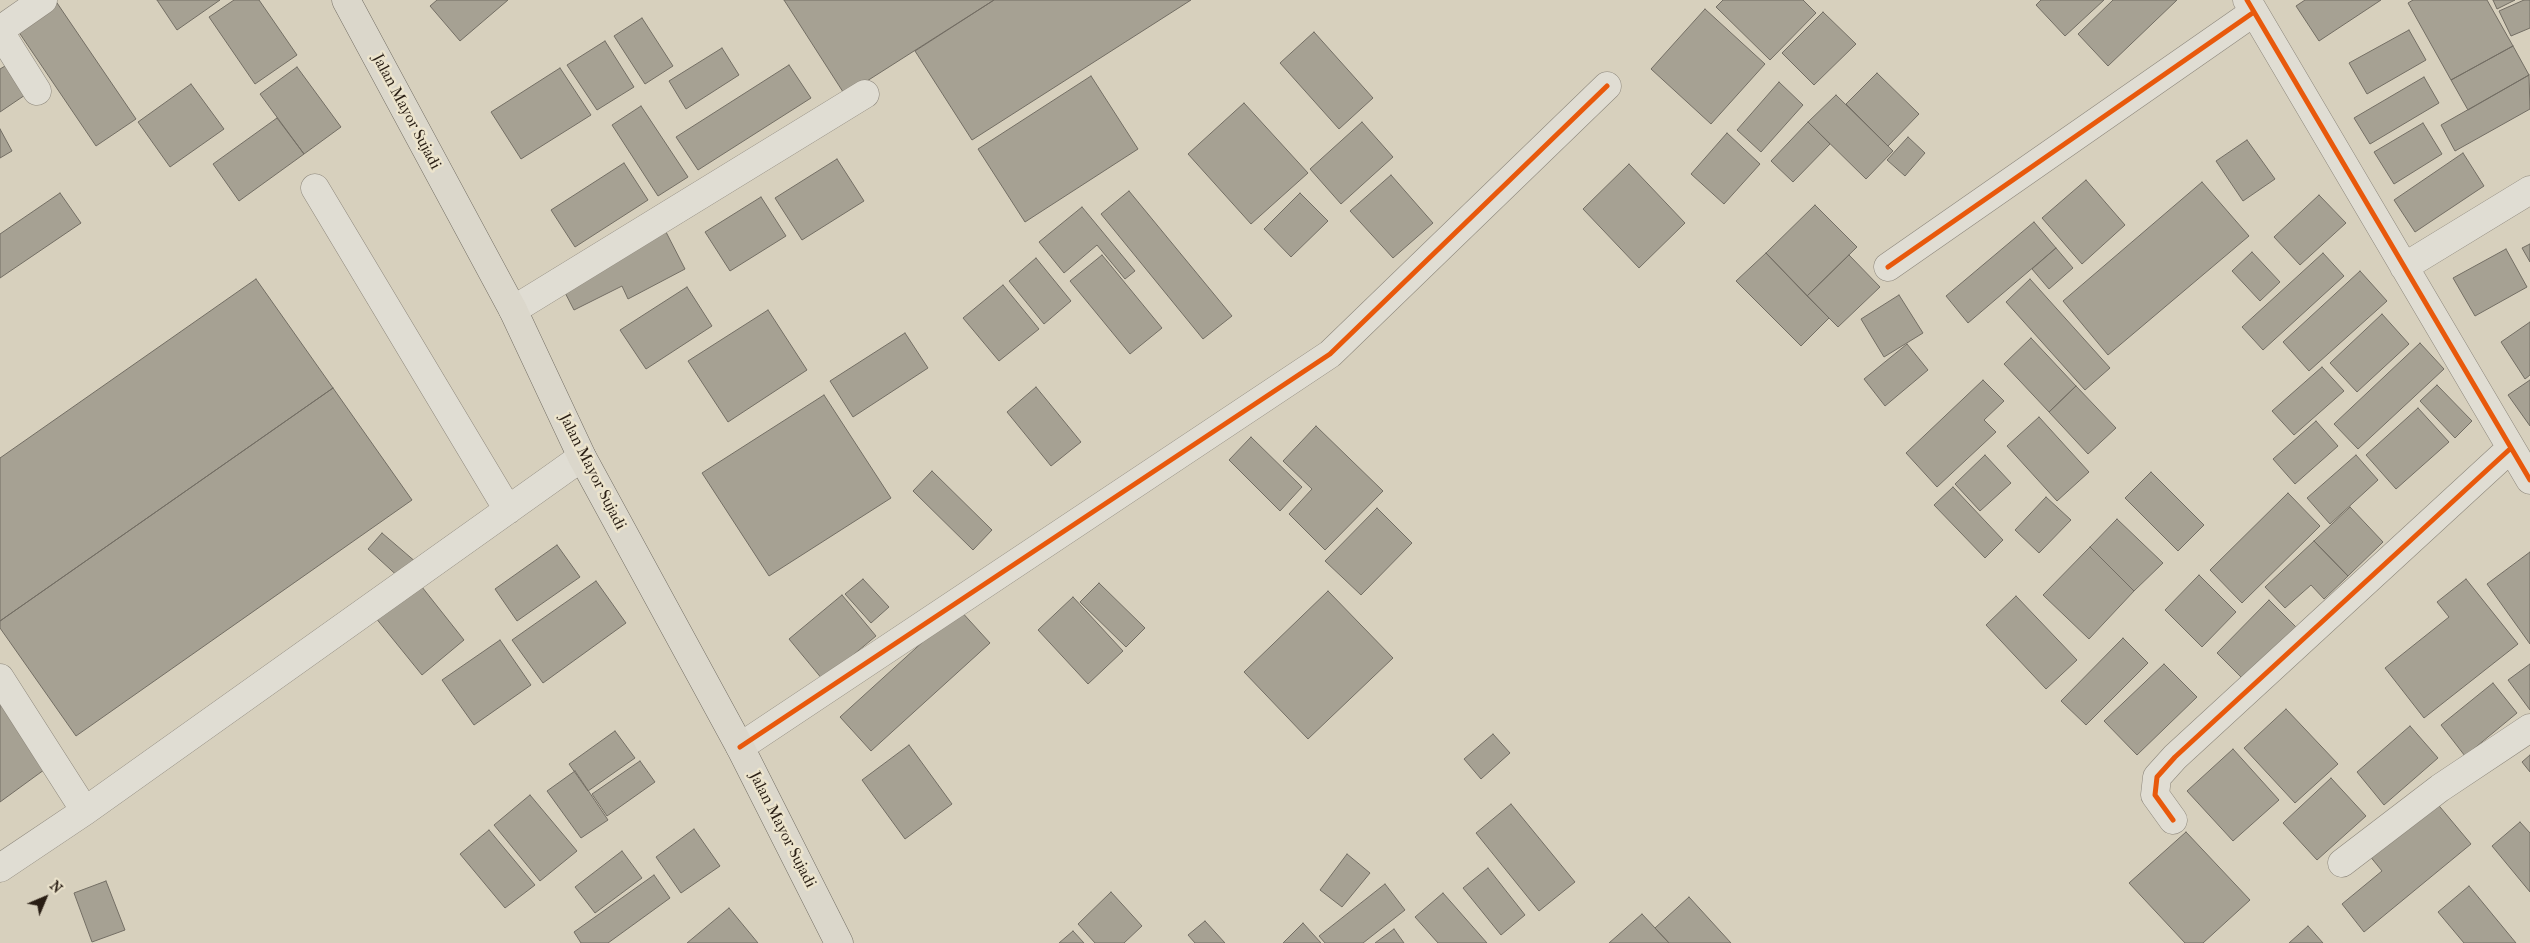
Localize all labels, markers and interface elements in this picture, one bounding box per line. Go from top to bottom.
street label: Jalan Mayor Sujadi [367,51,445,173]
street label: Jalan Mayor Sujadi [554,411,630,533]
street label: Jalan Mayor Sujadi [744,769,820,891]
north arrow [20,873,70,923]
text: N [46,877,66,897]

